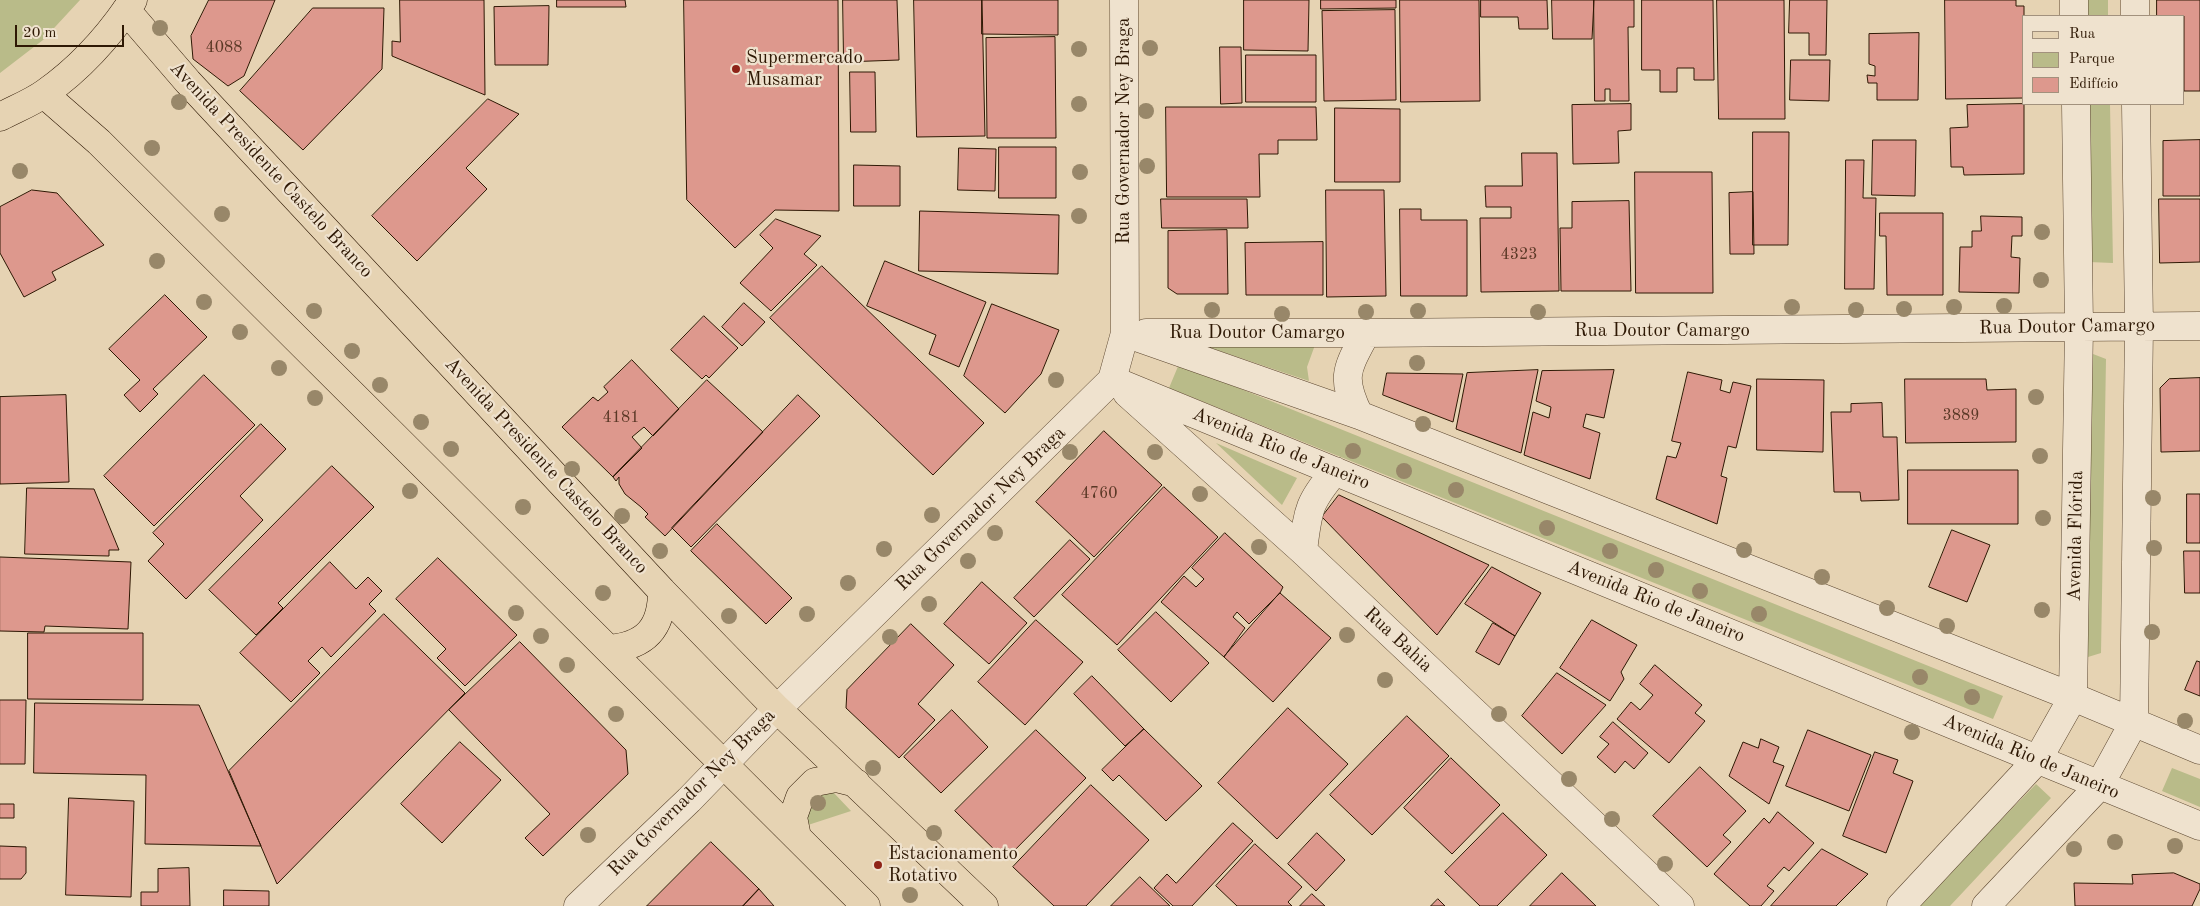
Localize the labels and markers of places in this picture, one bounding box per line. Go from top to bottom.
place label: Supermercado Musamar [746,47,863,91]
marker: Supermercado Musamar [730,63,742,75]
place label: Estacionamento Rotativo [888,843,1018,887]
marker: Estacionamento Rotativo [872,859,884,871]

